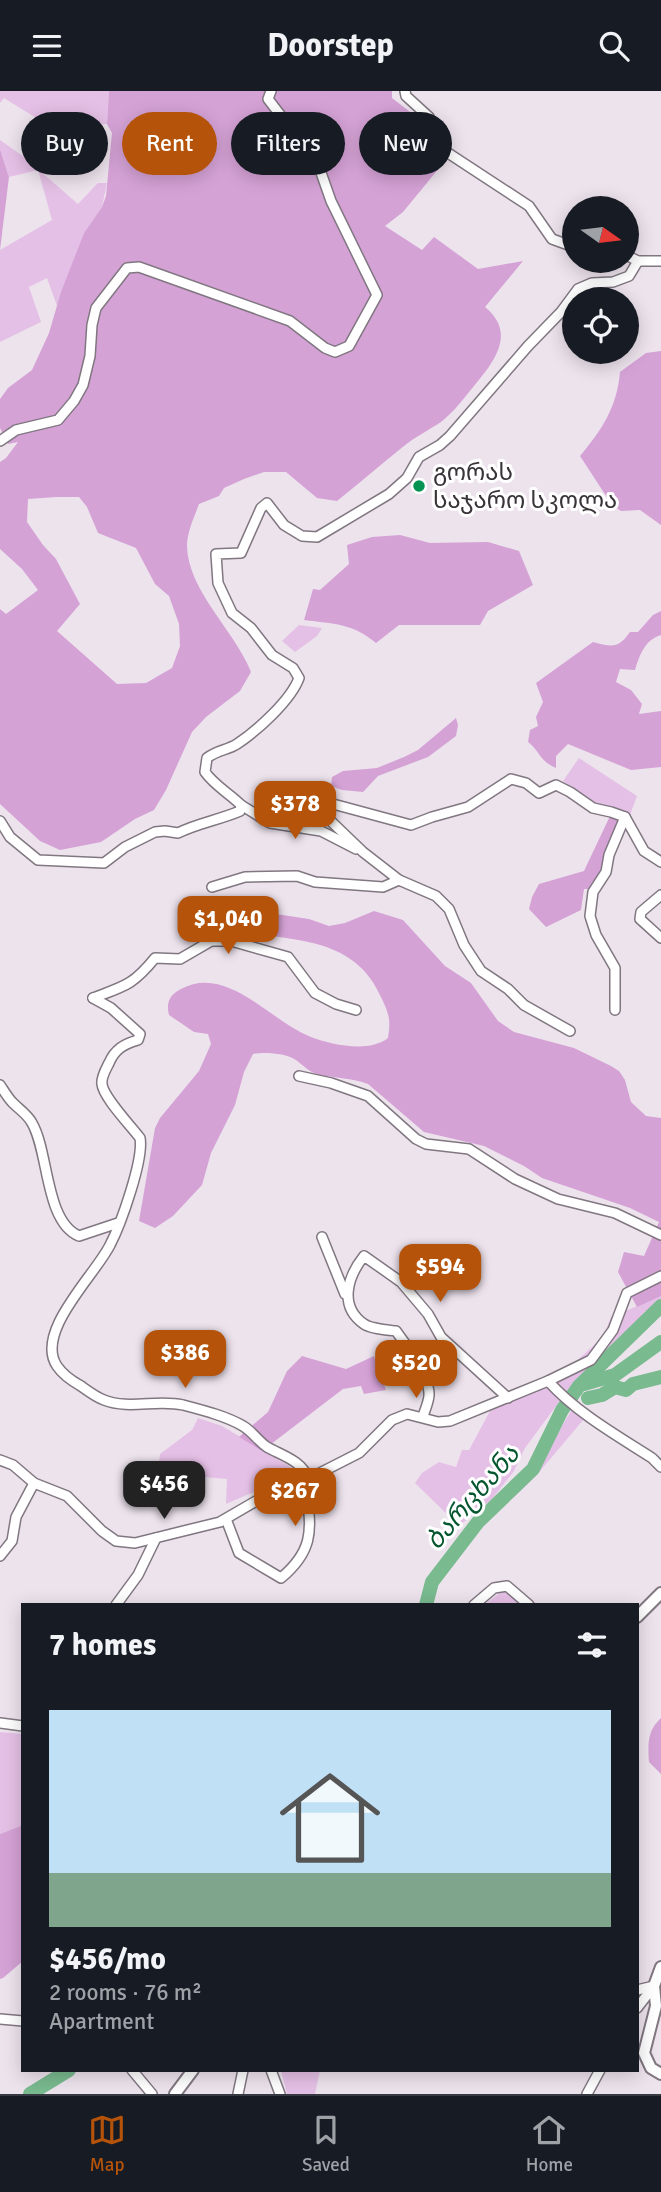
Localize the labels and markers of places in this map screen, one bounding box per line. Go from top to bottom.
place label: გორას საჯარო სკოლა [433,457,617,515]
marker: გორას საჯარო სკოლა [411,478,427,494]
pin: $378 [254,781,336,841]
pin: $1,040 [171,897,285,956]
pin: $594 [399,1245,481,1304]
pin: $386 [144,1331,226,1390]
pin: $520 [375,1341,457,1400]
pin: $456 [123,1461,205,1521]
pin: $267 [254,1469,336,1528]

